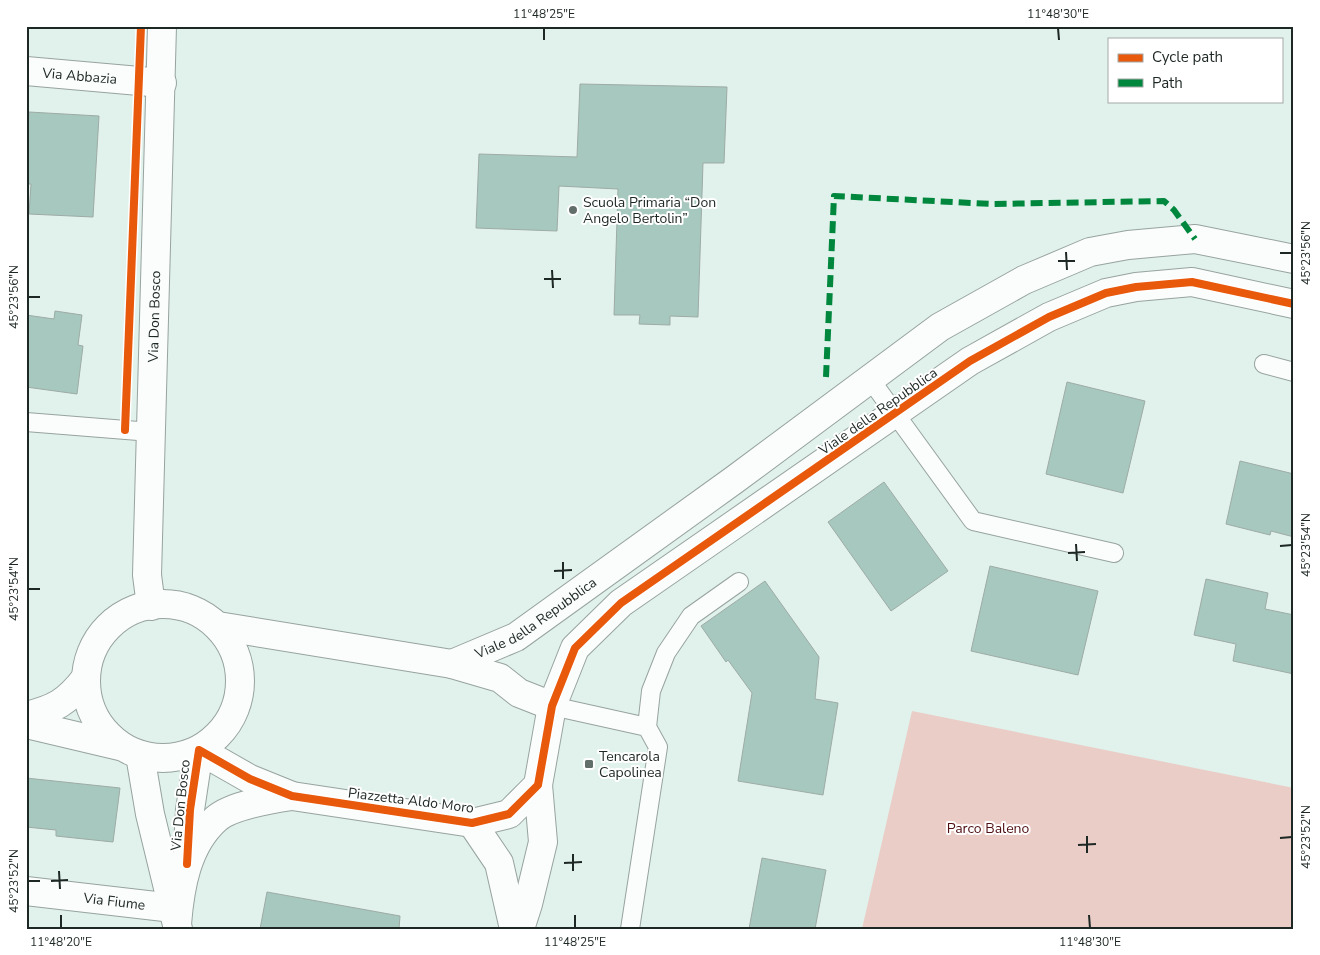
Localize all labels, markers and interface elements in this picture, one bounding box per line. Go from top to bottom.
text: 11°48'25"E [513,6,575,22]
text: 11°48'30"E [1027,6,1089,22]
legend [1108,38,1282,102]
text: Cycle path [1152,47,1223,67]
street label: Via Abbazia [41,63,118,89]
text: Path [1152,73,1183,93]
place label: Scuola Primaria “Don Angelo Bertolin” [583,193,716,228]
marker: Scuola Primaria “Don Angelo Bertolin” [567,204,579,216]
text: 45°23'56"N [1298,221,1314,285]
text: 45°23'56"N [6,265,22,329]
street label: Via Don Bosco [144,270,165,364]
street label: Viale della Repubblica [814,363,941,460]
text: 45°23'54"N [1298,513,1314,577]
text: 45°23'54"N [6,557,22,621]
street label: Viale della Repubblica [471,573,600,664]
place label: Tencarola Capolinea [599,747,662,782]
street label: Via Don Bosco [166,758,195,853]
marker: Tencarola Capolinea [583,758,595,770]
street label: Piazzetta Aldo Moro [347,783,475,818]
text: 45°23'52"N [1298,805,1314,869]
park label: Parco Baleno [947,819,1030,838]
text: 45°23'52"N [6,849,22,913]
street label: Via Fiume [81,889,146,915]
text: 11°48'20"E [30,934,92,950]
text: 11°48'25"E [544,934,606,950]
text: 11°48'30"E [1059,934,1121,950]

